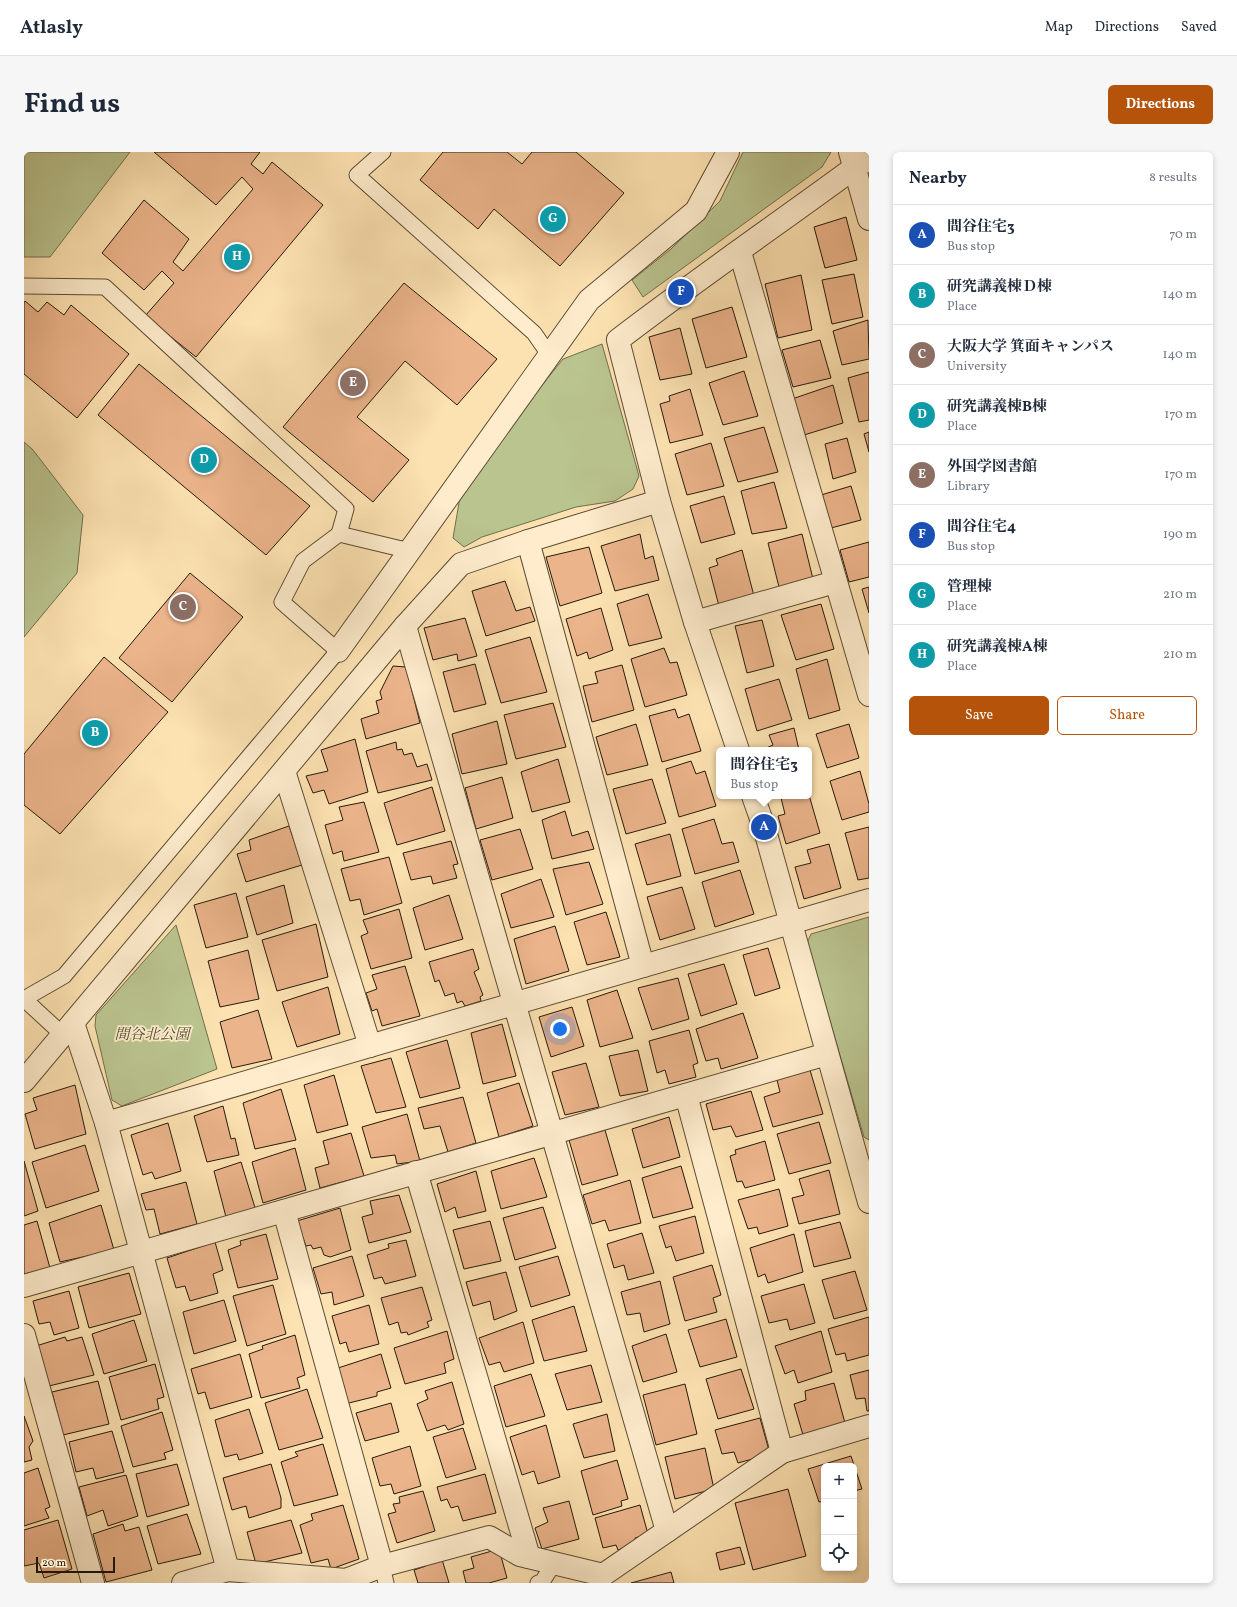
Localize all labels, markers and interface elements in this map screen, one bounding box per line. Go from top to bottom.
text: Atlasly [20,15,83,41]
text: Map [1045,18,1073,37]
text: Directions [1095,18,1159,37]
text: Saved [1181,18,1217,37]
text: Find us [24,85,120,124]
button: Directions [1108,85,1213,124]
text: Nearby [909,167,967,190]
text: 8 results [1149,169,1197,187]
pin: G [540,204,566,234]
text: 間谷住宅3 [947,217,1015,238]
text: A [917,226,927,244]
text: 70 m [1169,226,1197,244]
text: Bus stop [947,238,995,256]
pin: H [224,242,250,272]
pin: F [668,277,694,307]
text: 研究講義棟Ｄ棟 [947,277,1052,298]
text: B [918,286,926,304]
text: 140 m [1163,286,1197,304]
text: Place [947,298,977,316]
text: 大阪大学 箕面キャンパス [947,337,1114,358]
text: C [918,346,926,364]
text: 140 m [1163,346,1197,364]
text: University [947,358,1007,376]
pin: E [340,368,366,398]
text: 研究講義棟B棟 [947,397,1047,418]
text: D [917,406,927,424]
text: 170 m [1164,406,1197,424]
text: Place [947,418,977,436]
pin: D [191,445,217,475]
text: 外国学図書館 [947,457,1037,478]
text: E [918,466,926,484]
text: 170 m [1164,466,1197,484]
text: Library [947,478,990,496]
text: 間谷住宅4 [947,517,1016,538]
text: F [918,526,926,544]
text: 190 m [1163,526,1197,544]
text: Bus stop [947,538,995,556]
text: 管理棟 [947,577,992,598]
text: G [917,586,927,604]
text: 210 m [1163,586,1197,604]
pin: C [170,592,196,622]
text: Place [947,598,977,616]
text: 研究講義棟A棟 [947,637,1048,658]
text: H [917,646,927,664]
text: 210 m [1163,646,1197,664]
text: Place [947,658,977,676]
button: Save [909,696,1049,735]
button: Share [1057,696,1197,735]
pin: B [82,718,108,748]
popup [716,747,812,799]
text: 間谷住宅3 [730,755,798,776]
text: Bus stop [730,776,778,794]
pin: A [751,812,777,842]
your location [550,1019,570,1039]
park label: 間谷北公園 [114,1025,192,1046]
map controls [821,1463,857,1571]
button: + [821,1463,857,1499]
button: − [821,1499,857,1535]
button: locate [821,1535,857,1571]
scale bar [36,1555,115,1574]
text: 20 m [42,1556,66,1571]

